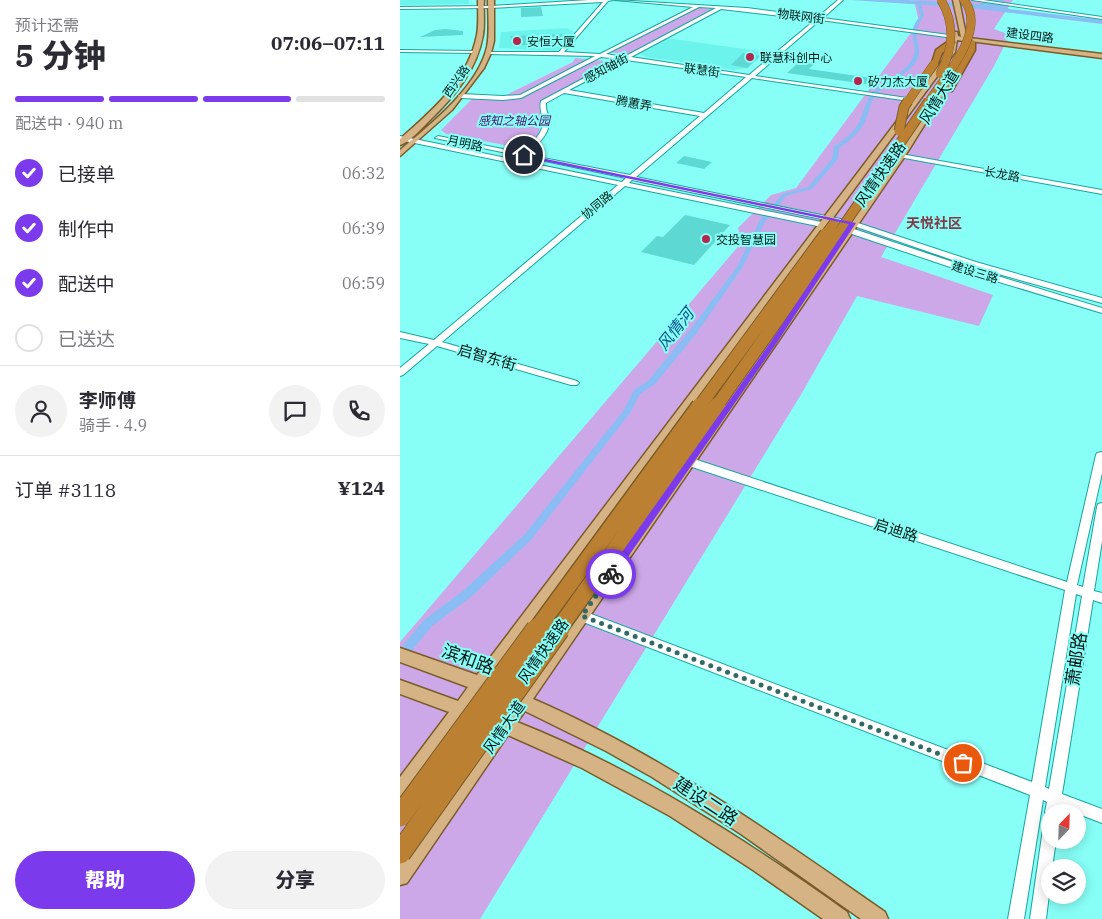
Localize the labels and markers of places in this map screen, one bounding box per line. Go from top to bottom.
place label: 安恒大厦 [527,34,575,49]
marker: 安恒大厦 [511,35,523,47]
place label: 联慧科创中心 [760,50,832,65]
marker: 联慧科创中心 [744,51,756,63]
place label: 矽力杰大厦 [868,74,928,89]
marker: 矽力杰大厦 [852,75,864,87]
pin [503,134,545,176]
place label: 交投智慧园 [716,232,776,247]
marker: 交投智慧园 [700,233,712,245]
pin [942,742,984,784]

